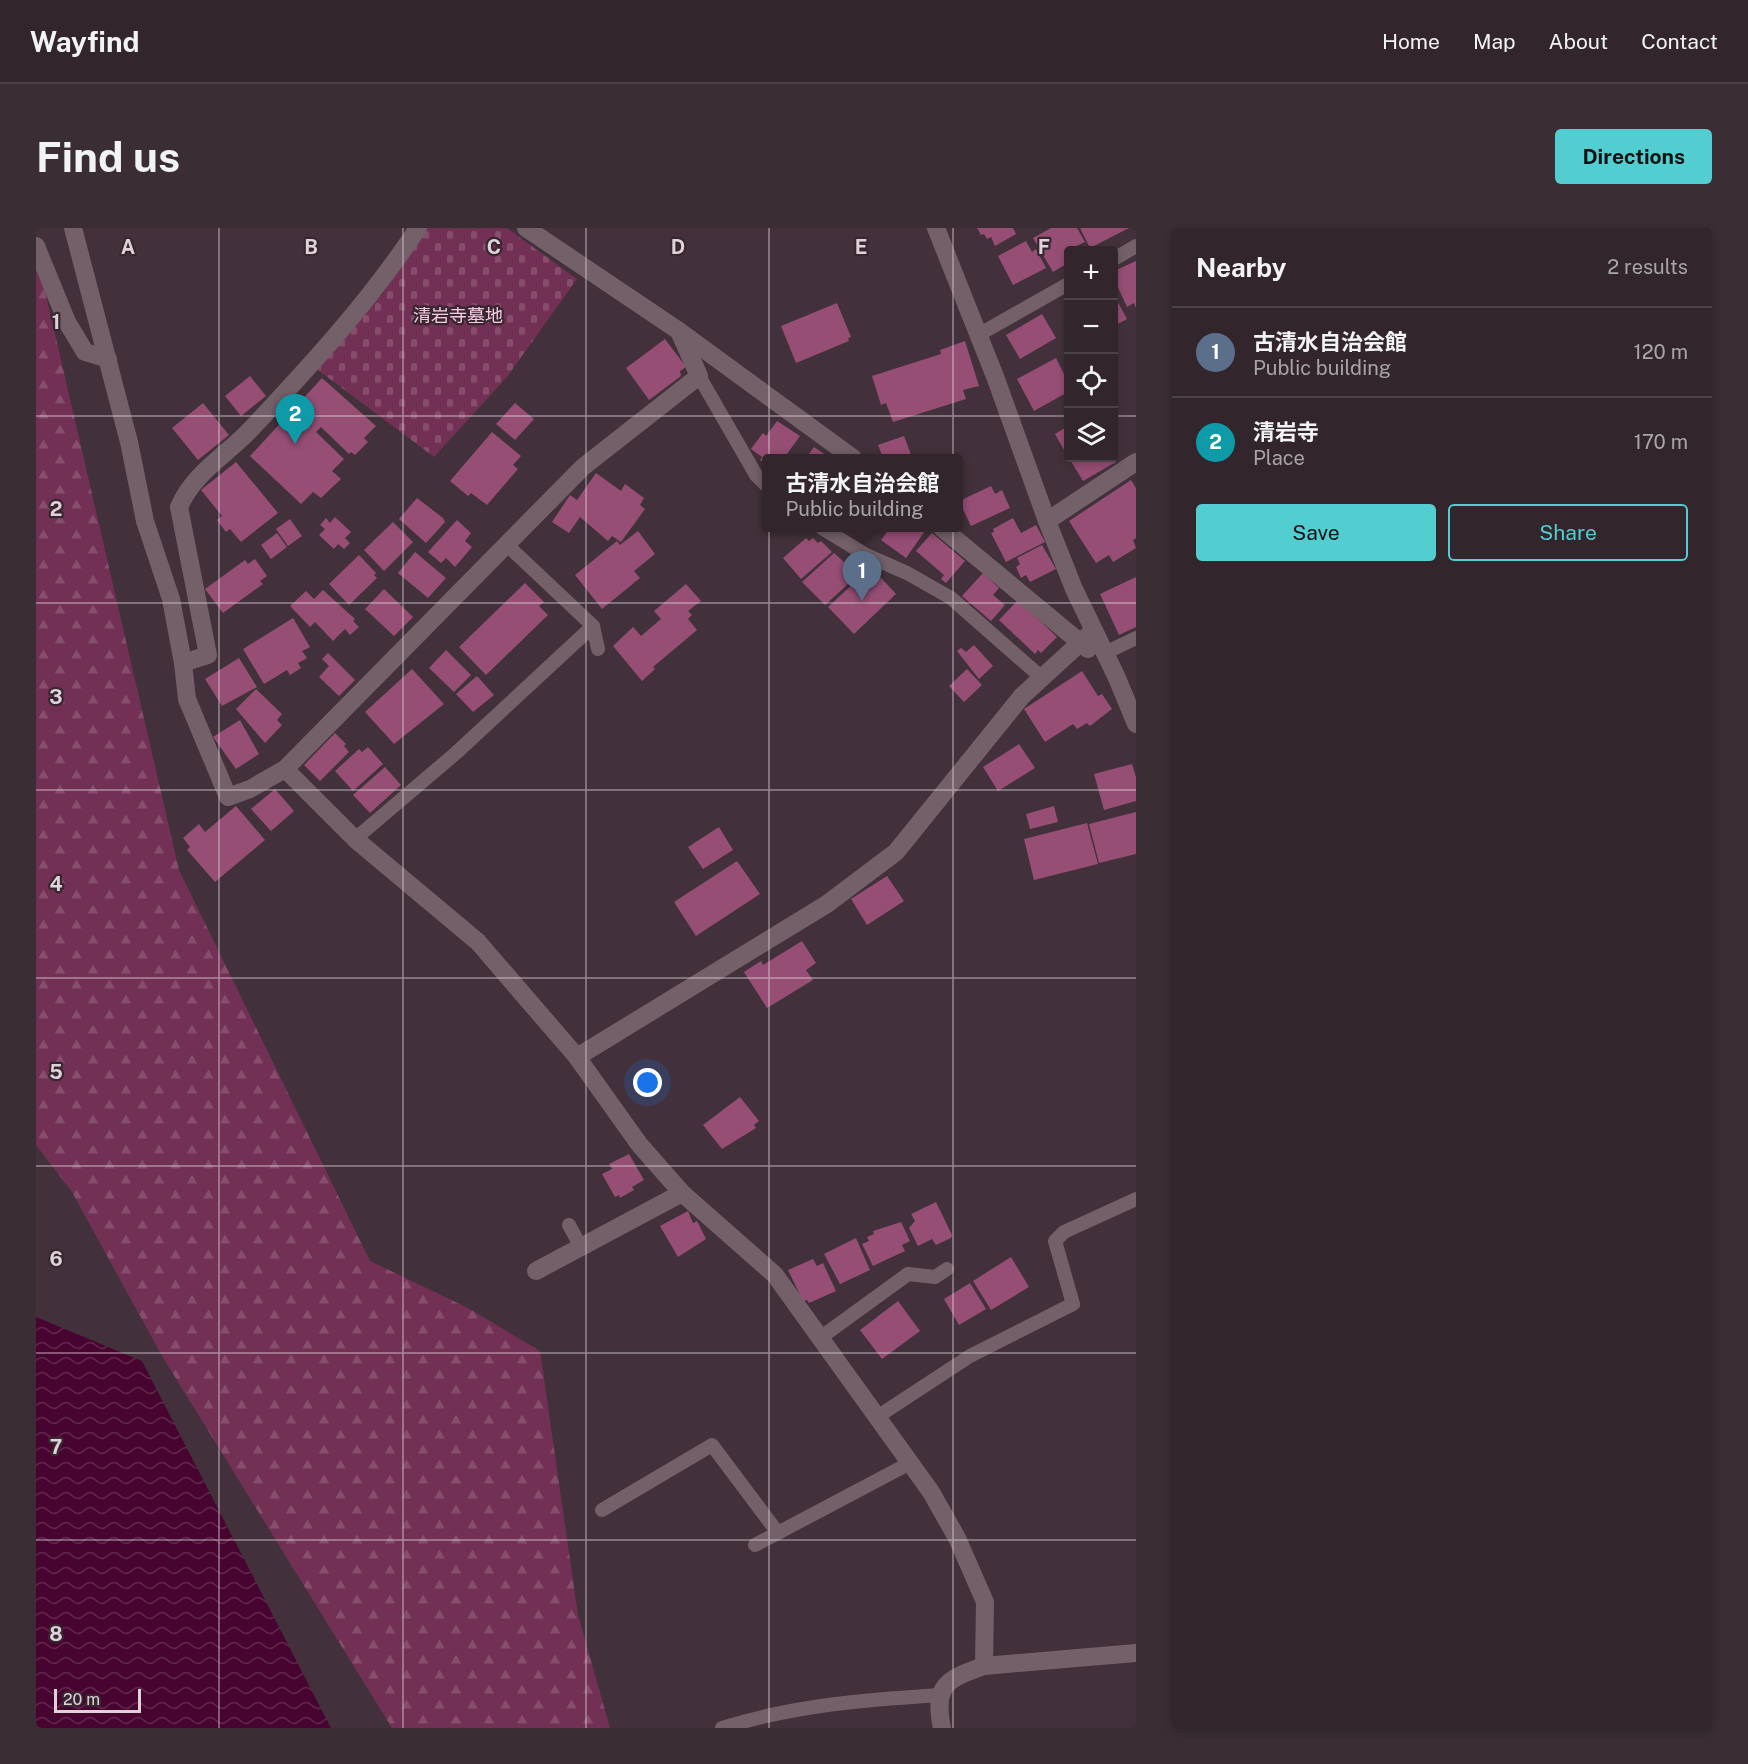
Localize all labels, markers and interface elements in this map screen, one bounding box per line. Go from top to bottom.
text: Wayfind [30,25,140,58]
text: Home [1382,29,1440,54]
text: Map [1473,29,1516,54]
text: About [1549,29,1608,54]
text: Contact [1641,29,1718,54]
button: Directions [1555,129,1712,184]
text: Find us [36,132,180,181]
text: A [121,235,135,259]
text: B [304,235,318,259]
text: C [487,235,501,259]
text: D [671,235,685,259]
text: E [855,235,867,259]
text: F [1038,235,1050,259]
map controls [1064,246,1118,462]
button: + [1064,246,1118,300]
text: Nearby [1196,252,1286,283]
text: 2 results [1607,255,1688,279]
button: − [1064,300,1118,354]
park label: 清岩寺墓地 [413,305,503,326]
text: 1 [52,310,60,334]
text: 古清水自治会館 [1253,329,1407,355]
text: 1 [1211,340,1220,364]
text: 120 m [1634,340,1688,364]
button: locate [1064,354,1118,408]
text: Public building [1253,356,1391,380]
pin: 2 [276,394,314,444]
button: layers [1064,408,1118,462]
text: 清岩寺 [1253,419,1319,445]
text: 2 [1209,430,1222,454]
text: 170 m [1634,430,1688,454]
text: Place [1253,446,1305,470]
popup [762,454,963,532]
text: 古清水自治会館 [785,470,940,496]
text: 2 [50,497,62,521]
text: Public building [785,497,924,521]
button: Save [1196,504,1436,561]
button: Share [1448,504,1688,561]
pin: 1 [842,552,882,601]
text: 3 [49,685,63,709]
text: 4 [49,872,63,896]
text: 5 [49,1060,63,1084]
your location [633,1068,662,1097]
text: 6 [49,1247,63,1271]
text: 7 [50,1435,62,1459]
text: 8 [49,1622,63,1646]
scale bar [54,1686,141,1714]
text: 20 m [63,1690,100,1709]

